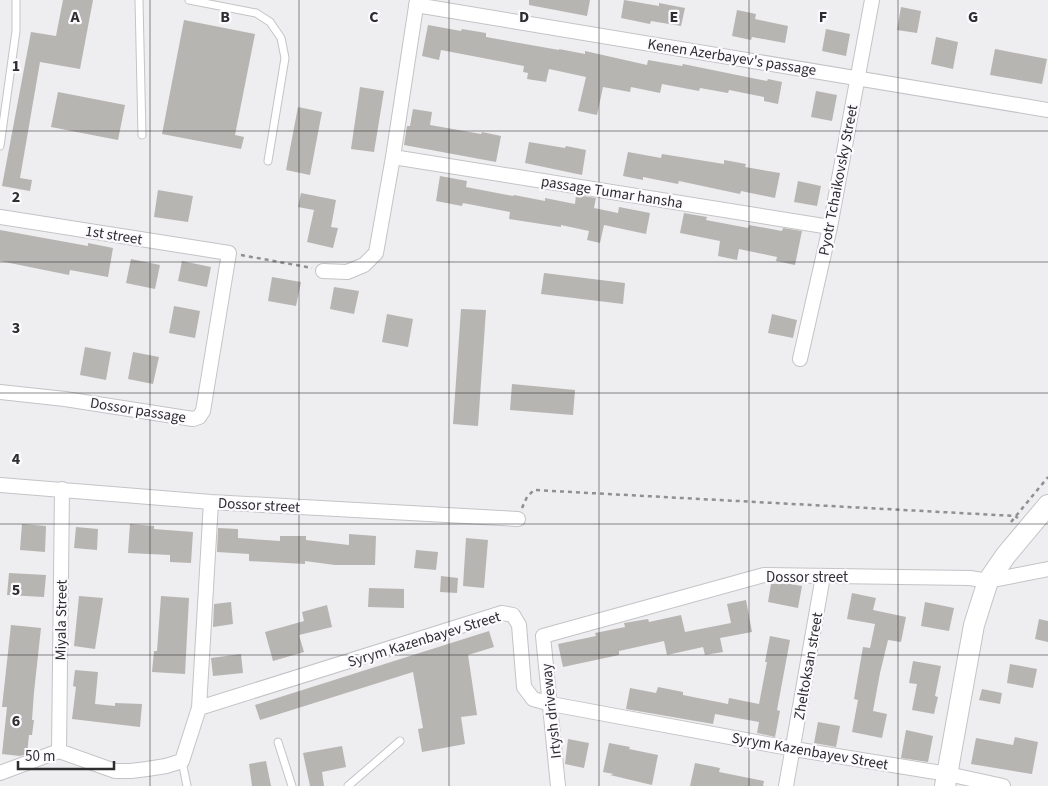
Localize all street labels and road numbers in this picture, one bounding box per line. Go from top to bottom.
street label: Kenen Azerbayev's passage [646,34,818,81]
street label: Pyotr Tchaikovsky Street [814,103,863,257]
street label: passage Tumar hansha [540,171,684,214]
street label: 1st street [84,221,144,250]
street label: Dossor passage [88,393,187,428]
street label: Dossor street [217,493,301,518]
street label: Dossor street [766,567,848,588]
street label: Miyala Street [50,579,73,661]
street label: Syrym Kazenbayev Street [345,606,503,673]
street label: Zheltoksan street [789,611,828,722]
street label: Irtysh driveway [536,662,567,760]
street label: Syrym Kazenbayev Street [730,727,890,776]

